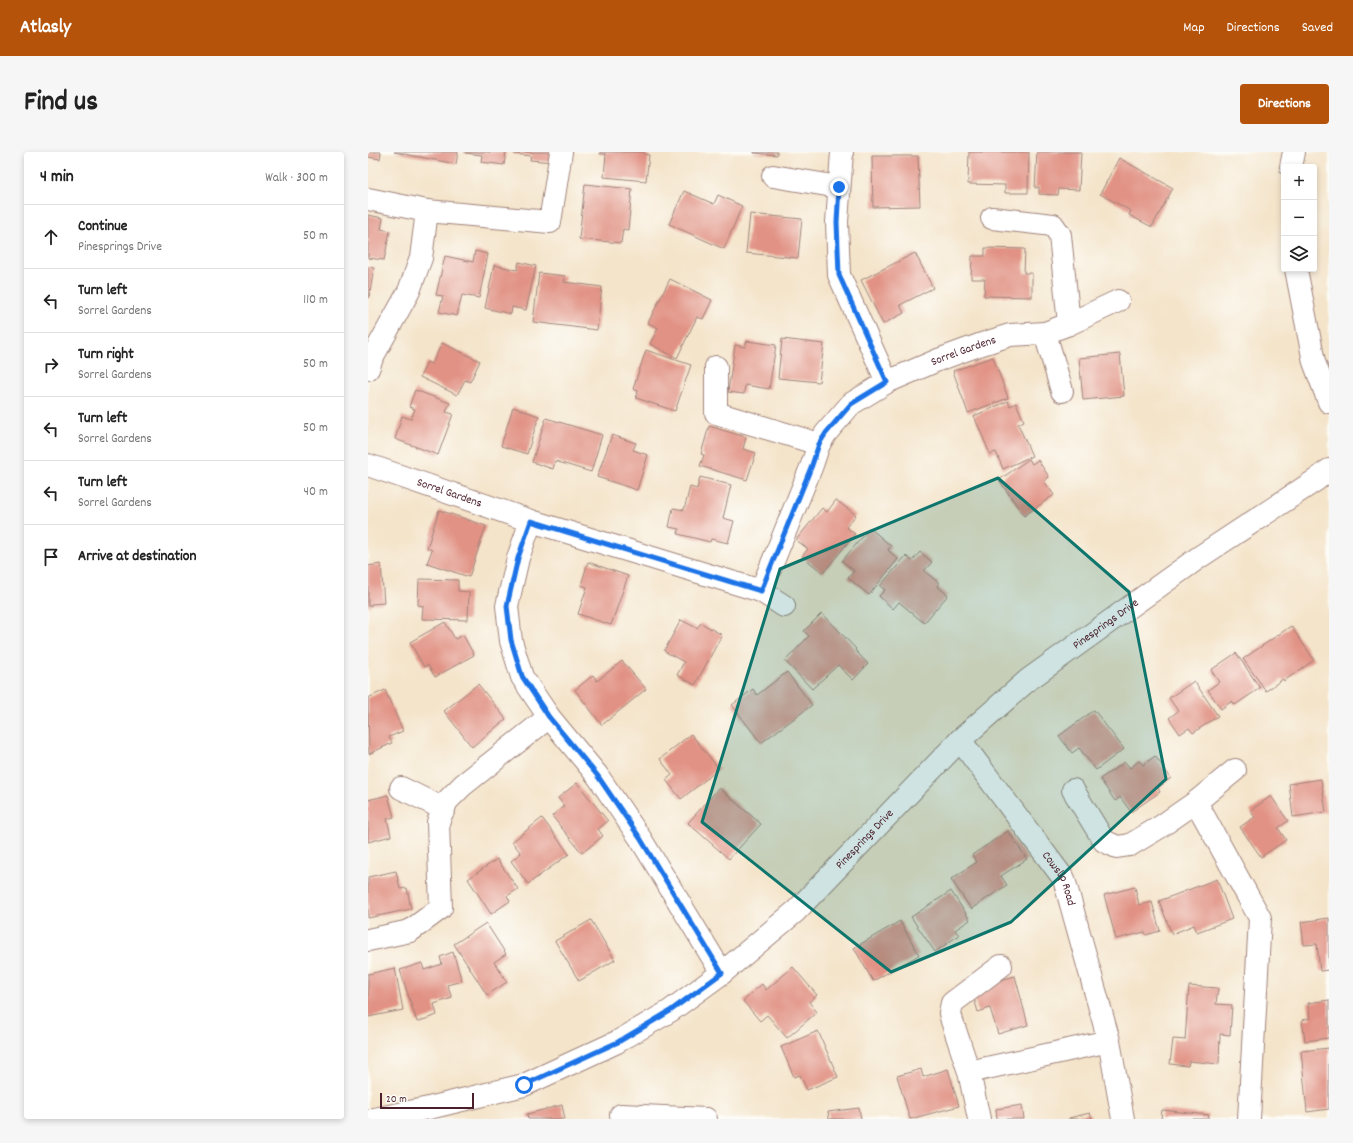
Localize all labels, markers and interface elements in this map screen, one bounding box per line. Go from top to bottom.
text: Atlasly [20,15,71,42]
text: Map [1183,18,1205,38]
text: Directions [1227,18,1280,38]
text: Saved [1302,18,1333,38]
text: Find us [24,84,98,124]
button: Directions [1240,84,1329,124]
map controls [1281,164,1317,272]
button: + [1281,164,1317,200]
text: 4 min [40,166,74,190]
text: Walk · 300 m [265,169,328,188]
route end [830,178,848,196]
button: − [1281,200,1317,236]
text: Continue [78,216,127,238]
icon: ahead [40,226,62,248]
text: 50 m [303,227,328,246]
button: layers [1281,236,1317,272]
text: Pinesprings Drive [78,238,162,257]
text: Turn left [78,280,127,302]
icon: left [40,290,62,312]
text: 110 m [303,291,328,310]
text: Sorrel Gardens [78,302,152,321]
street label: Sorrel Gardens [928,332,998,371]
text: Turn right [78,344,134,366]
icon: right [40,354,62,376]
text: 50 m [303,355,328,374]
text: Sorrel Gardens [78,366,152,385]
text: Turn left [78,408,127,430]
icon: left [40,418,62,440]
text: 50 m [303,419,328,438]
text: Sorrel Gardens [78,430,152,449]
text: Turn left [78,472,127,494]
street label: Sorrel Gardens [414,474,484,512]
icon: left [40,482,62,504]
text: 40 m [304,483,328,502]
text: Sorrel Gardens [78,494,152,513]
icon: arrive [40,546,62,568]
text: Arrive at destination [78,546,196,568]
street label: Pinesprings Drive [1069,595,1142,654]
street label: Pinesprings Drive [832,805,898,873]
street label: Cowslip Road [1038,848,1080,908]
route start [515,1076,533,1094]
scale bar [380,1091,474,1110]
text: 20 m [386,1092,407,1108]

